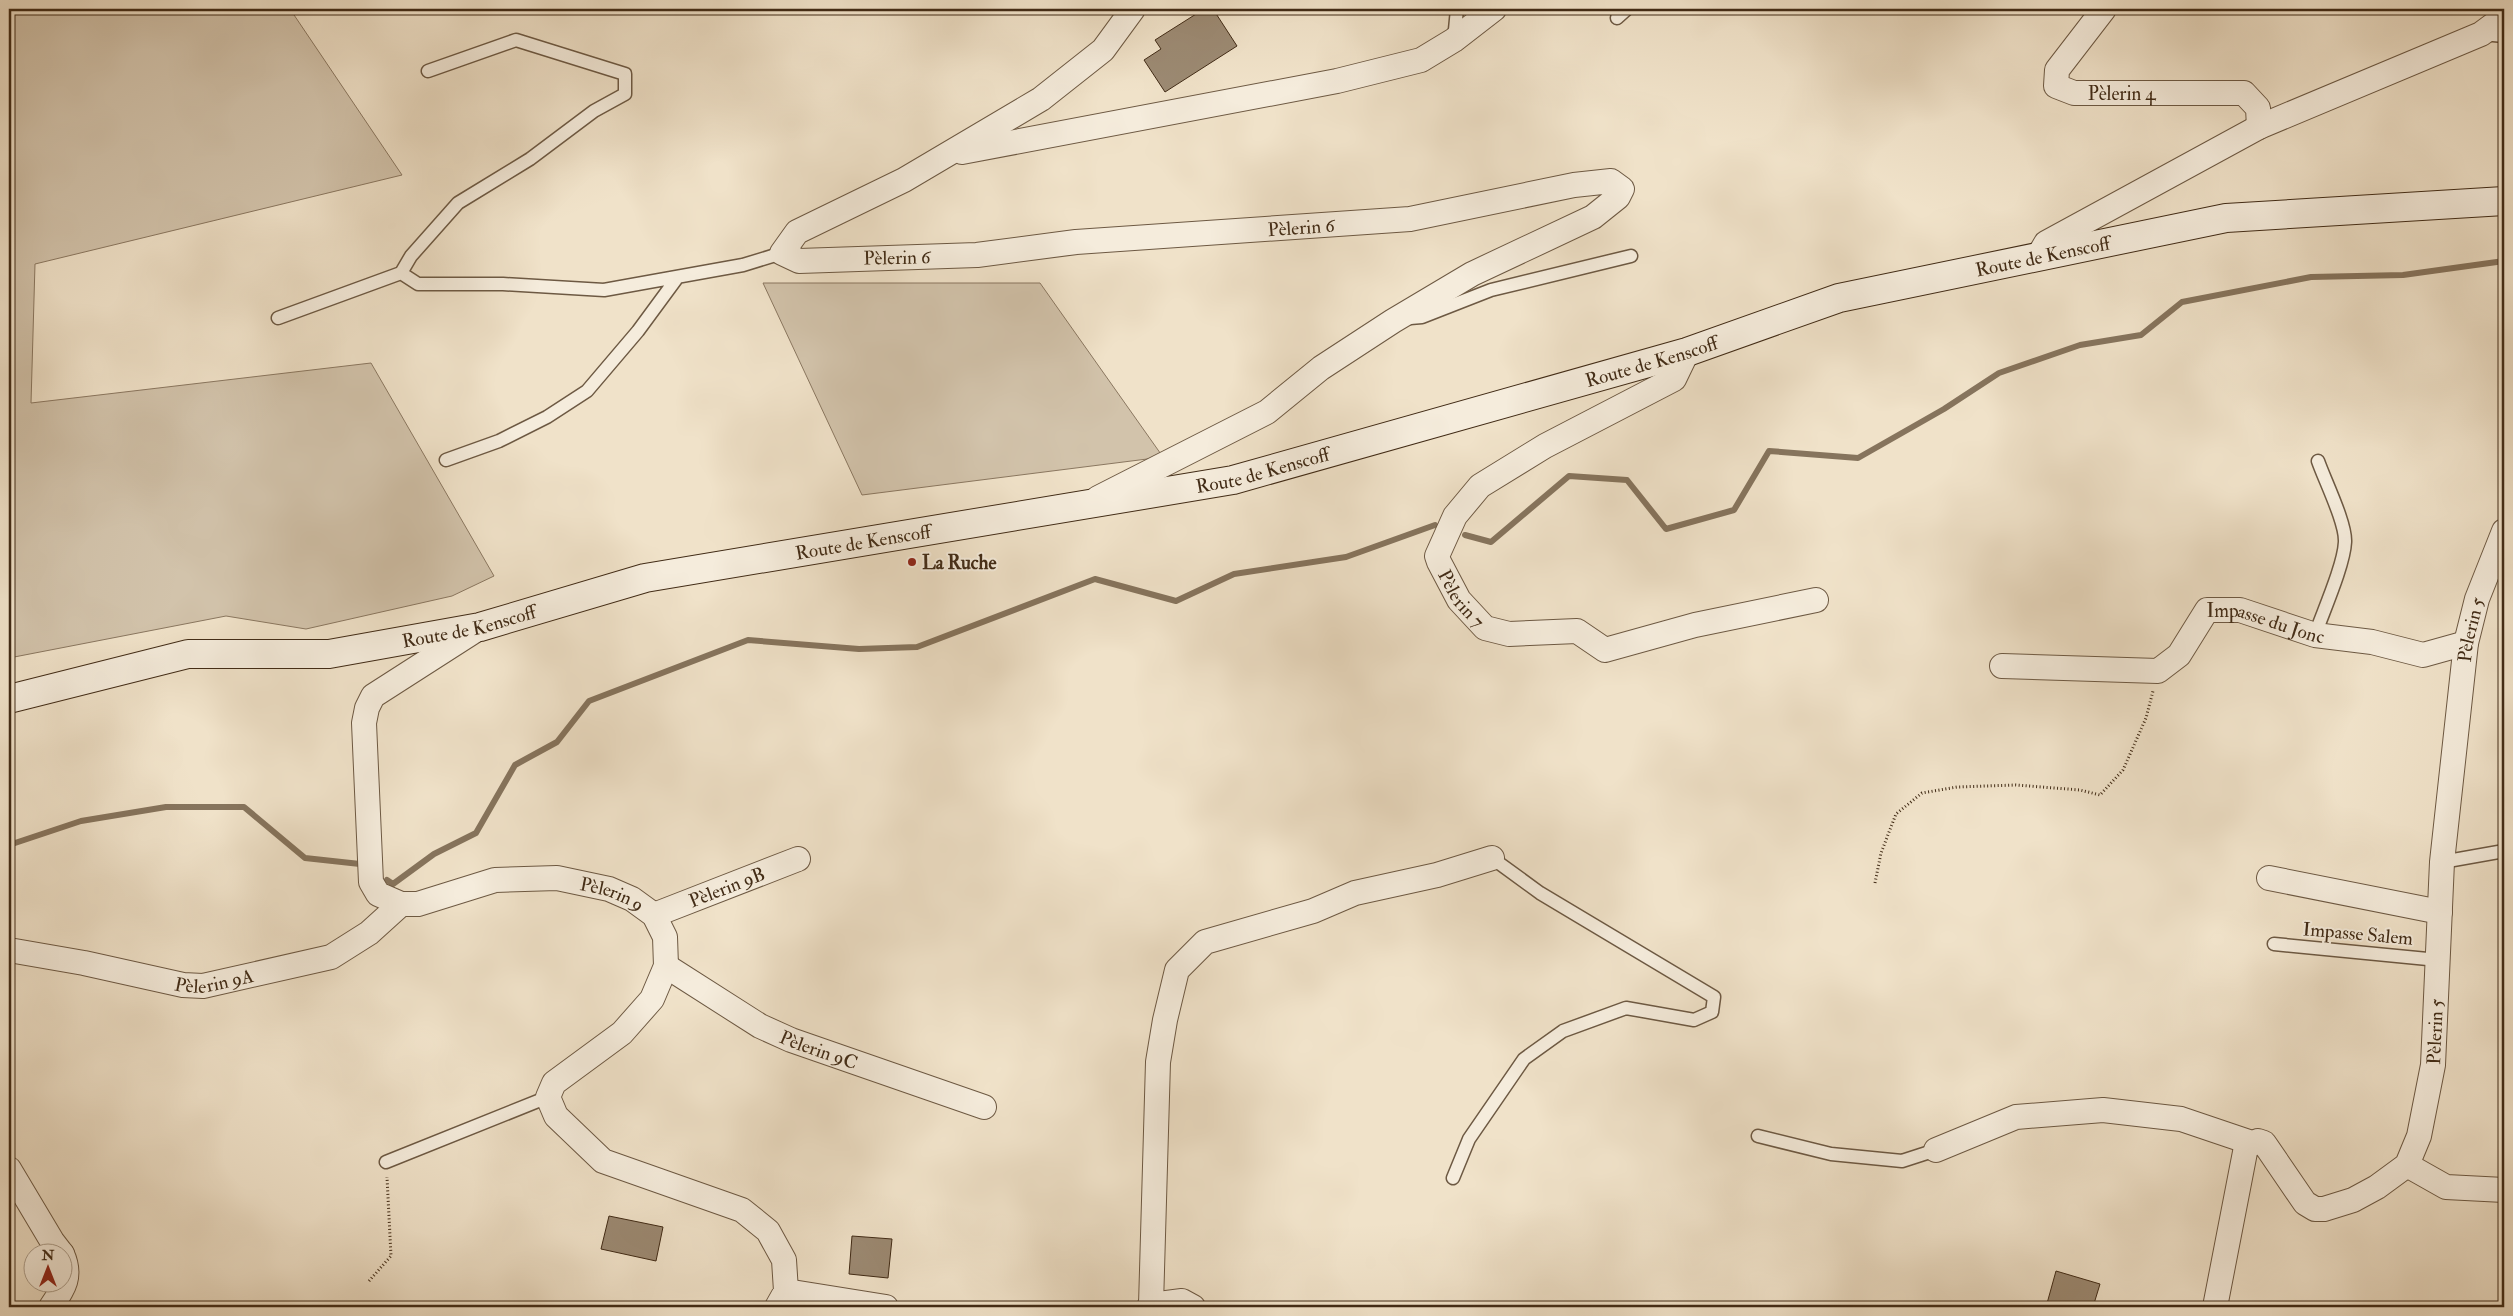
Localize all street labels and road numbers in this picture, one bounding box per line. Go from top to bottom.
street label: Pèlerin 4 [2088,82,2156,106]
street label: Pèlerin 6 [1267,214,1337,242]
street label: Route de Kenscoff [1973,231,2115,283]
street label: Pèlerin 6 [863,245,932,271]
street label: Route de Kenscoff [1583,330,1724,393]
street label: Route de Kenscoff [1194,442,1335,499]
street label: Route de Kenscoff [794,519,936,566]
street label: Pèlerin 7 [1432,566,1490,633]
street label: Pèlerin 5 [2453,594,2490,663]
street label: Route de Kenscoff [400,599,542,654]
street label: Impasse du Jonc [2207,599,2326,649]
street label: Pèlerin 9B [686,862,769,913]
street label: Pèlerin 9 [578,872,649,917]
street label: Impasse Salem [2302,917,2414,952]
street label: Pèlerin 9A [172,964,256,999]
street label: Pèlerin 5 [2422,998,2449,1065]
street label: Pèlerin 9C [775,1025,861,1075]

